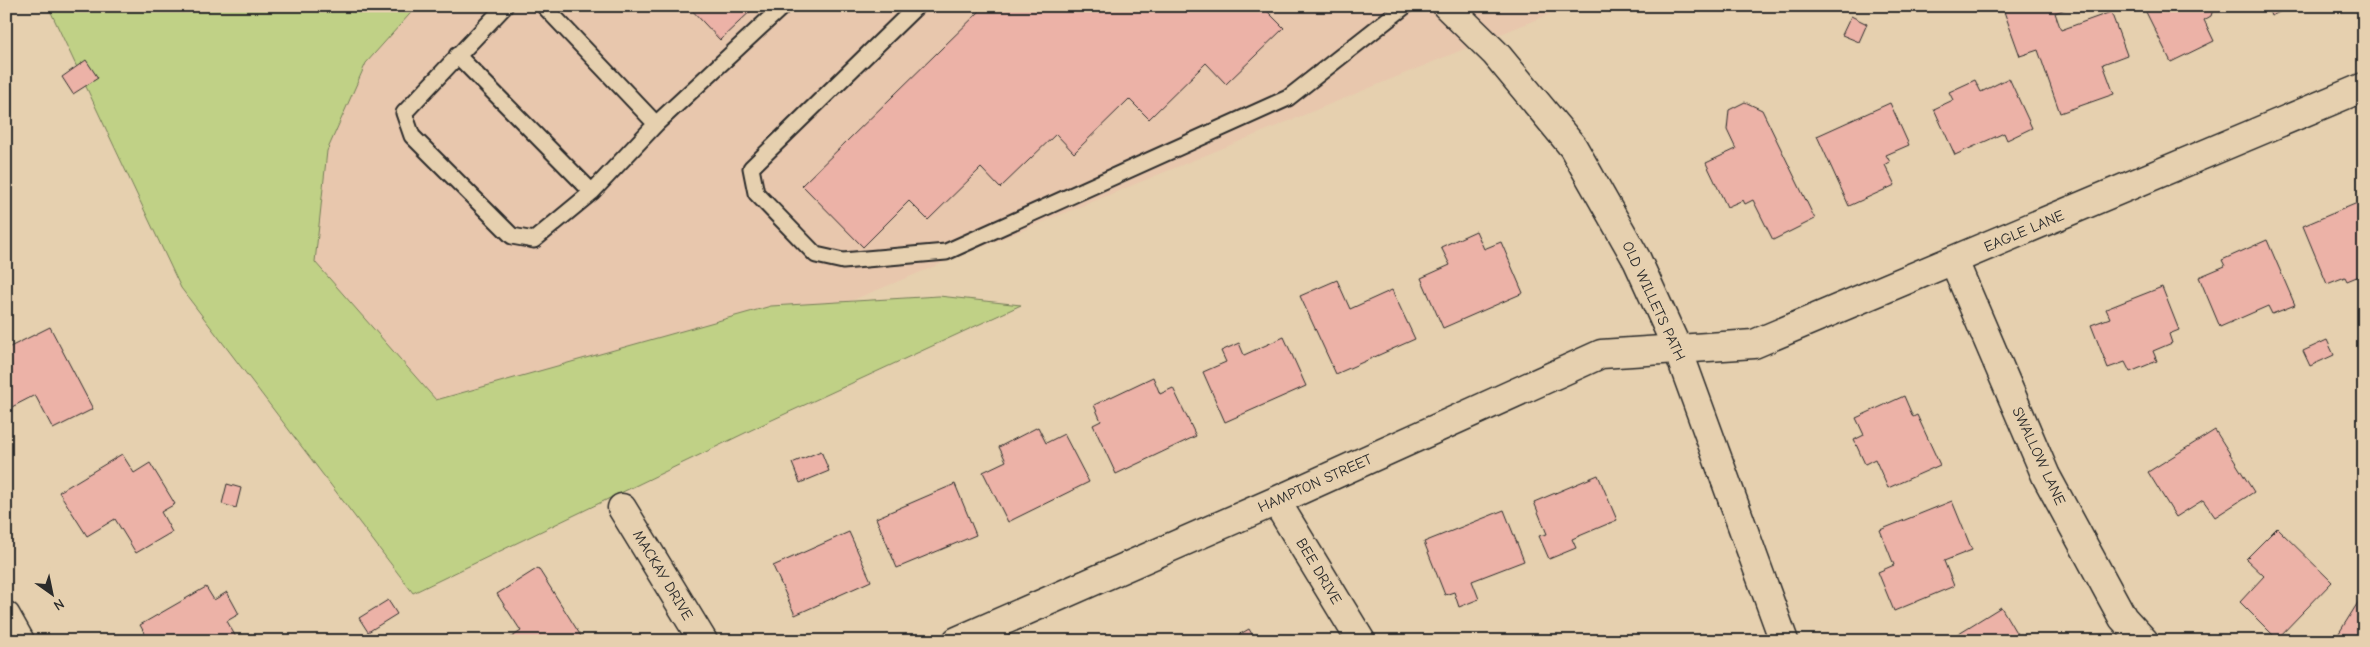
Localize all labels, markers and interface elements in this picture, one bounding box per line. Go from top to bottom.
street label: EAGLE LANE [1981,206,2067,256]
street label: OLD WILLETS PATH [1618,238,1690,364]
street label: SWALLOW LANE [2008,404,2070,508]
street label: HAMPTON STREET [1255,450,1375,516]
street label: MACKAY DRIVE [629,527,697,623]
street label: BEE DRIVE [1292,535,1346,607]
north arrow [28,570,78,620]
text: N [50,595,67,614]

